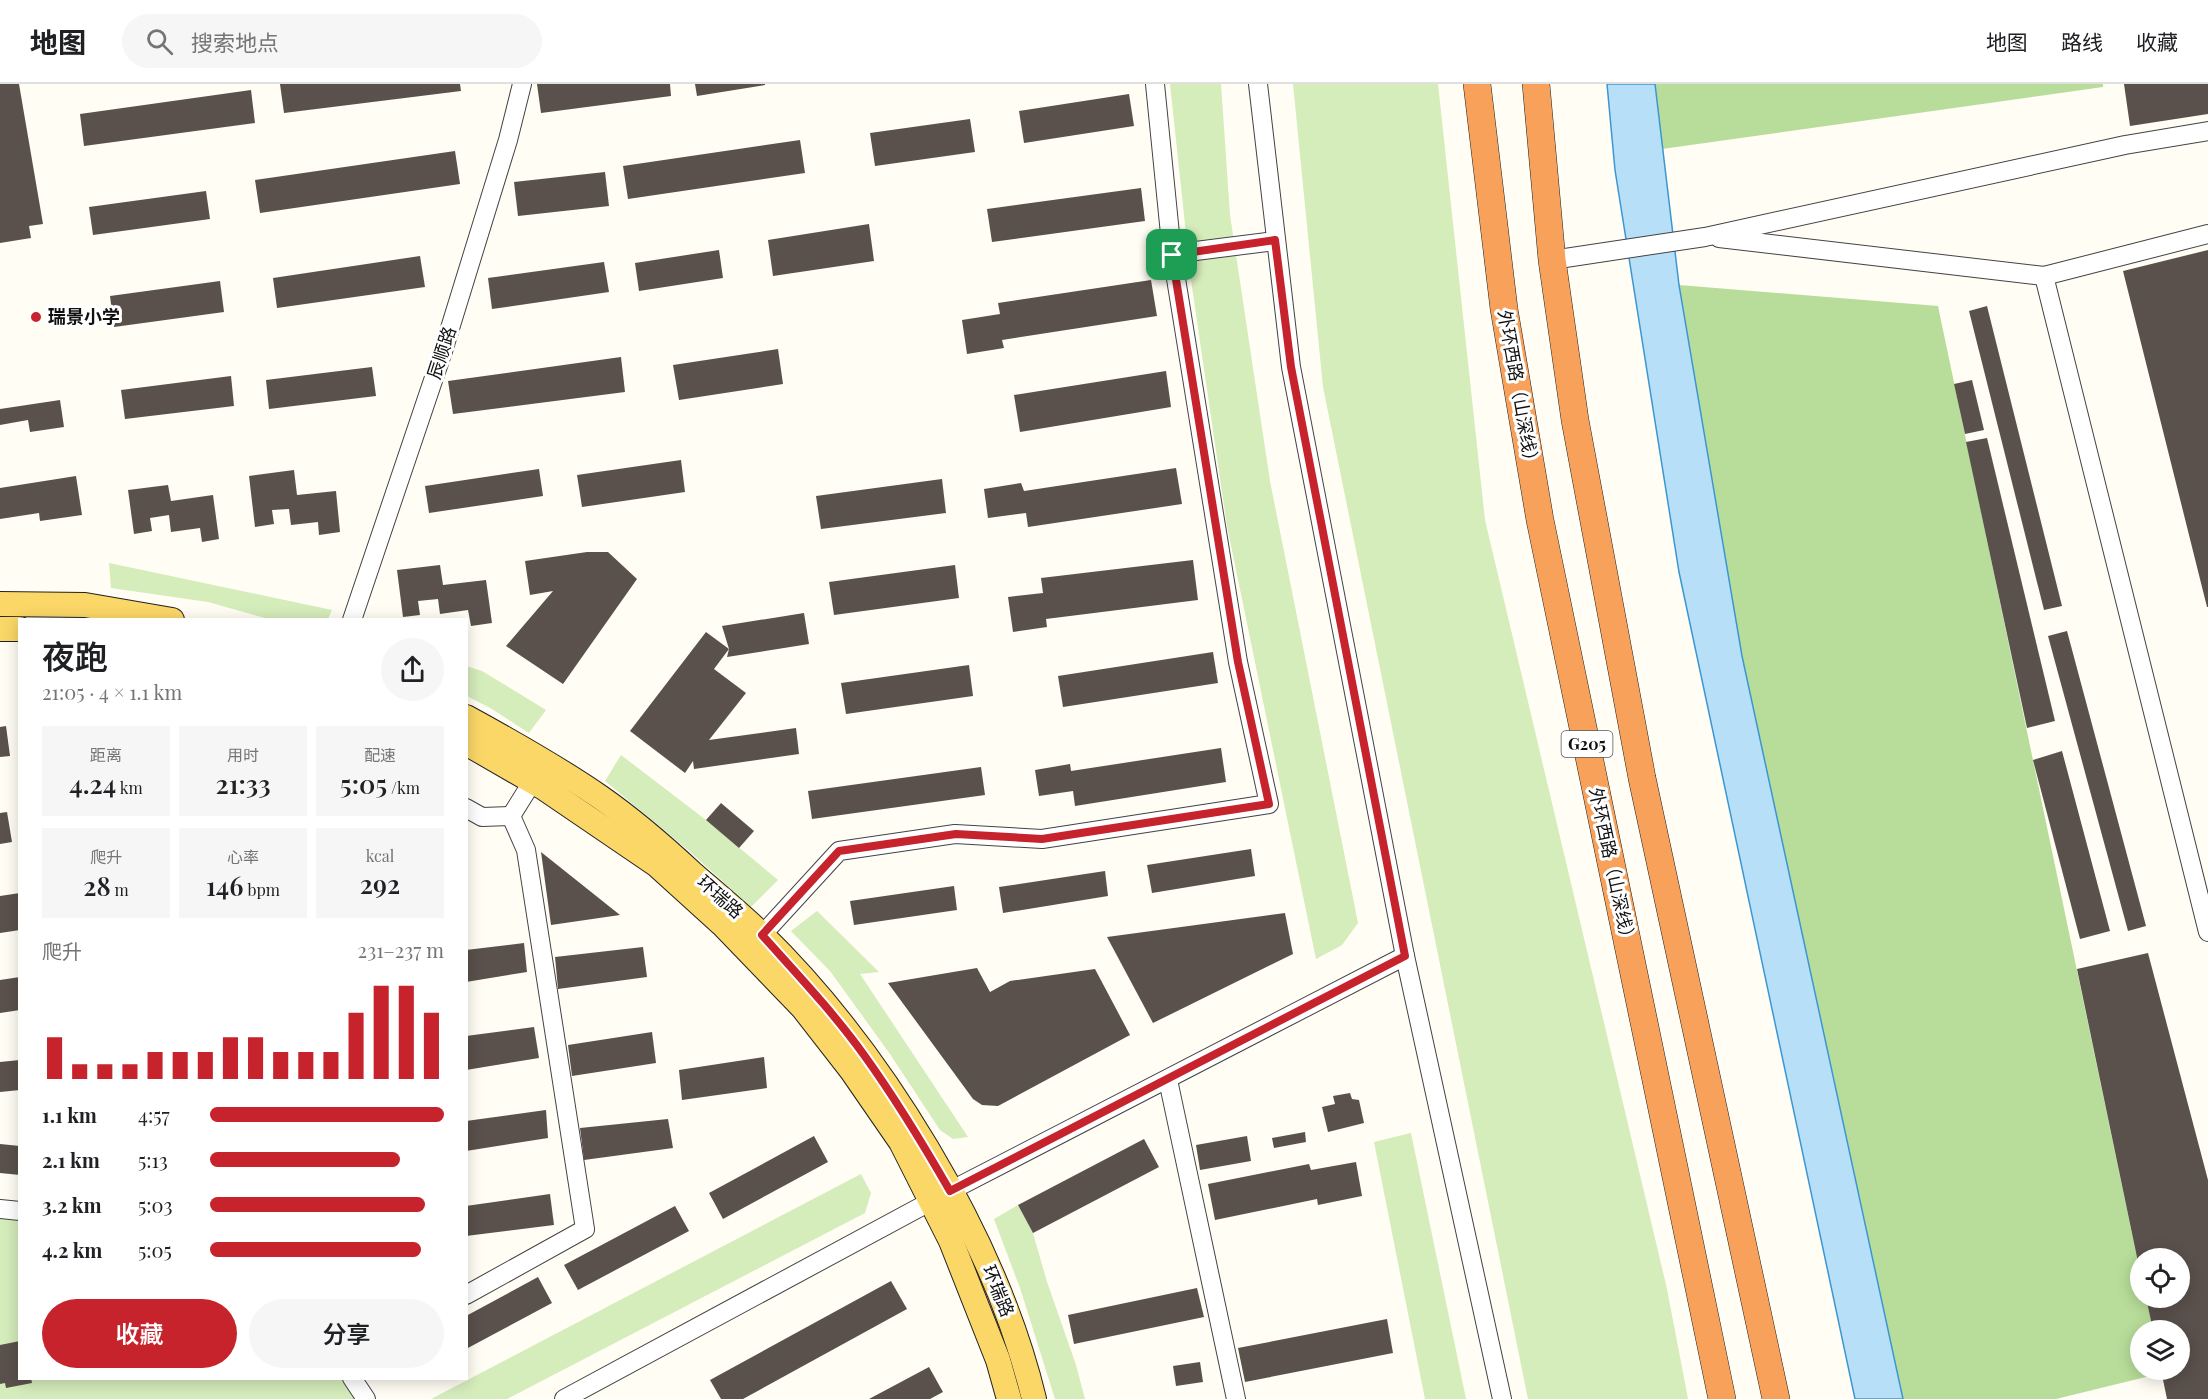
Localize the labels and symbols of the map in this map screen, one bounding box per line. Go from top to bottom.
pin [1146,229,1197,280]
place label: 瑞景小学 [48,304,120,328]
street label: 外环西路（山深线） [1493,308,1545,472]
marker: 瑞景小学 [29,310,43,324]
street label: 辰顺路 [421,323,461,382]
road number: G205 [1562,731,1612,757]
street label: 外环西路（山深线） [1584,785,1642,949]
street label: 环瑞路 [693,869,749,923]
street label: 环瑞路 [978,1261,1020,1320]

